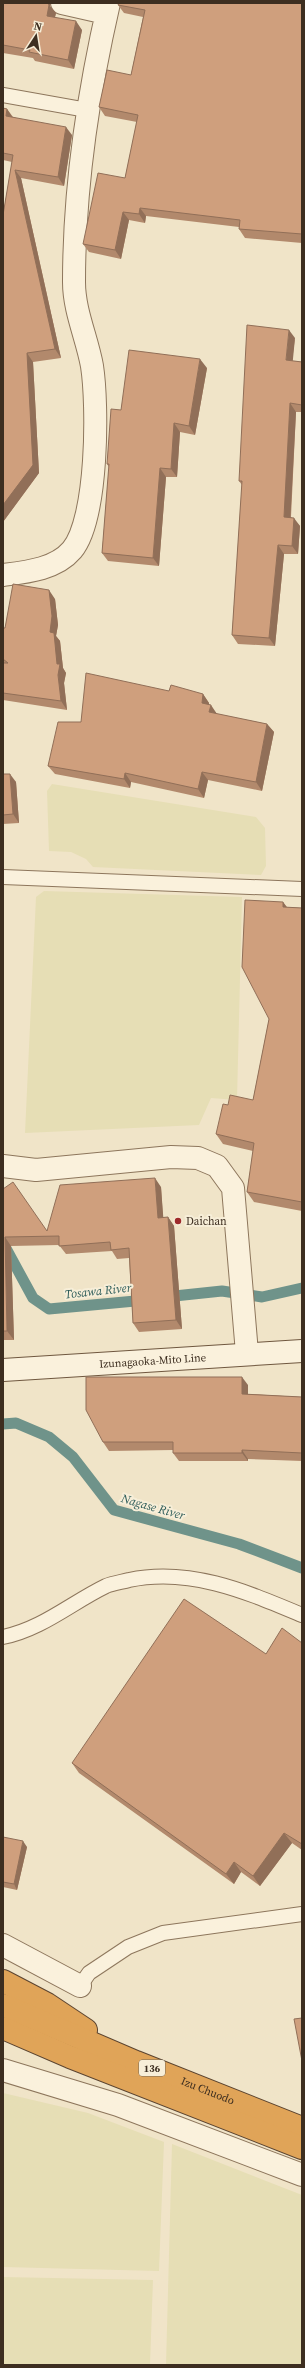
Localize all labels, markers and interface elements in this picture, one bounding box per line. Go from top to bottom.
north arrow [16,16,56,56]
text: N [32,19,43,35]
place label: Daichan [186,1214,227,1229]
marker: Daichan [173,1216,183,1226]
water label: Tosawa River [64,1279,133,1302]
street label: Izunagaoka-Mito Line [99,1350,207,1372]
water label: Nagase River [118,1490,188,1524]
road number: 136 [139,2060,165,2076]
street label: Izu Chuodo [179,2074,237,2108]

